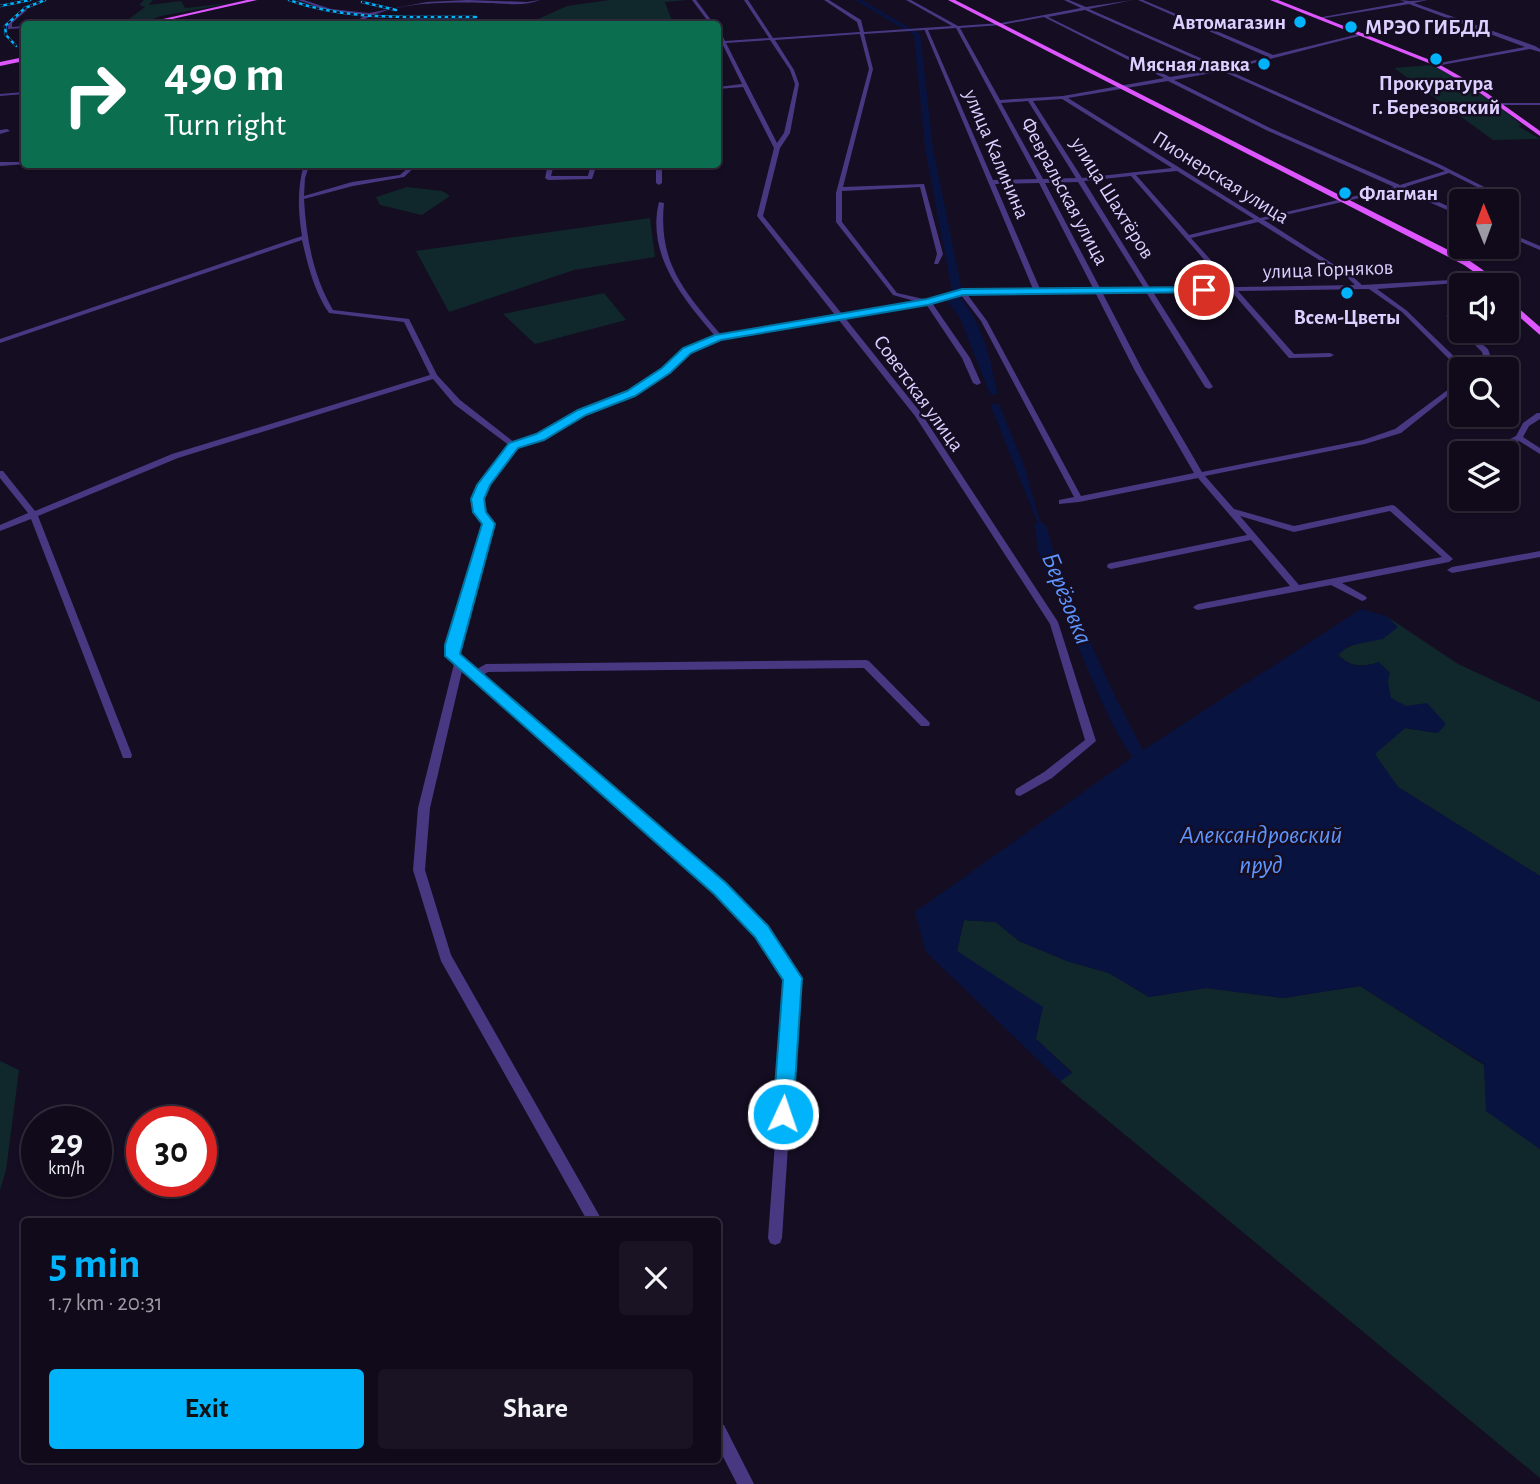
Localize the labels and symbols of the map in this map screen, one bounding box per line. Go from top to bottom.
place label: Автомагазин [1173,12,1286,33]
marker: Автомагазин [1292,14,1308,30]
place label: МРЭО ГИБДД [1365,17,1490,38]
marker: МРЭО ГИБДД [1343,19,1359,35]
marker: Прокуратура г. Березовский [1428,51,1444,67]
place label: Мясная лавка [1129,54,1250,75]
marker: Мясная лавка [1256,56,1272,72]
place label: Прокуратура г. Березовский [1372,73,1500,118]
street label: улица Калинина [959,85,1033,222]
street label: Февральская улица [1017,114,1113,269]
street label: Пионерская улица [1149,127,1293,228]
street label: улица Шахтёров [1066,133,1158,263]
place label: Флагман [1359,183,1438,204]
marker: Флагман [1337,185,1353,201]
north arrow [1449,189,1519,259]
street label: улица Горняков [1261,257,1394,282]
pin [1174,260,1234,320]
marker: Всем-Цветы [1339,285,1355,301]
place label: Всем-Цветы [1294,307,1400,328]
street label: Советская улица [869,331,968,456]
water label: Берёзовка [1037,549,1097,648]
water label: Александровский пруд [1179,822,1342,878]
position arrow [746,1077,820,1151]
speed limit sign: 30 [126,1106,217,1197]

